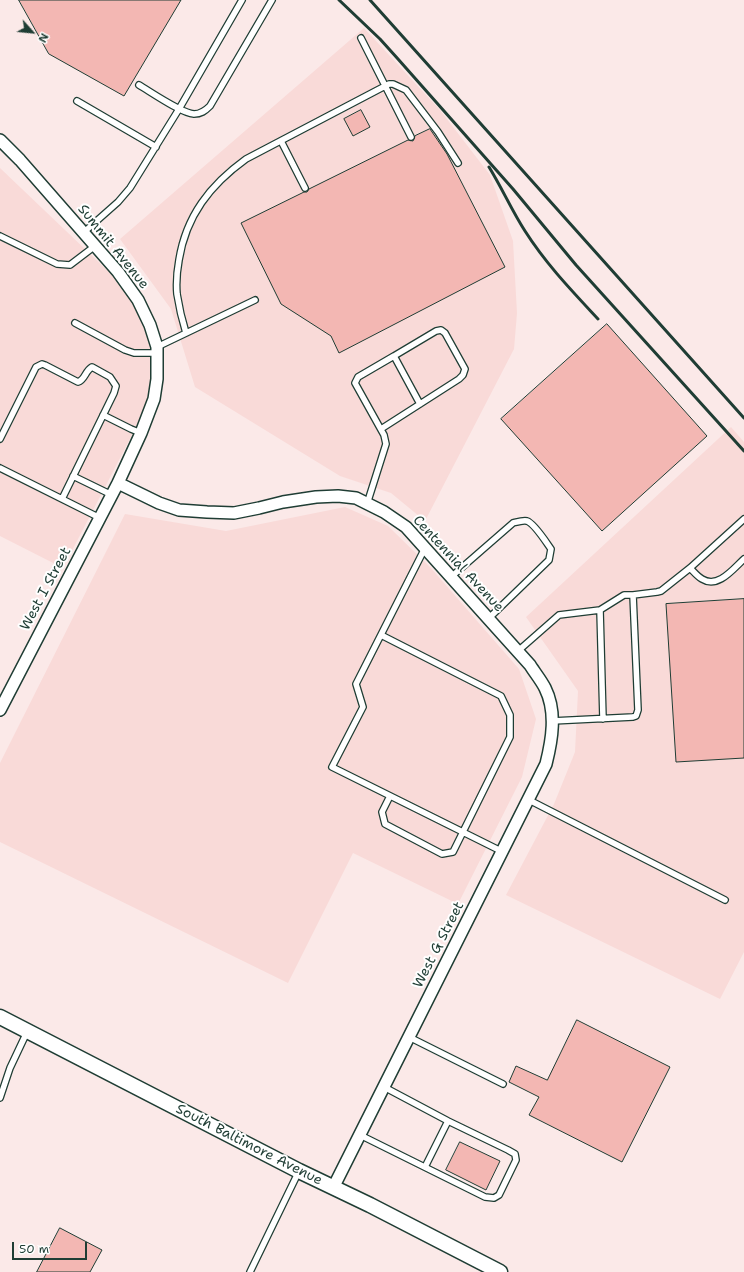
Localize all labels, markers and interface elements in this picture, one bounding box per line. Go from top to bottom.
north arrow [12,12,52,52]
text: N [34,30,52,45]
street label: Summit Avenue [74,201,152,293]
street label: Centennial Avenue [409,512,507,616]
street label: West I Street [17,545,75,633]
street label: West G Street [410,899,468,991]
street label: South Baltimore Avenue [173,1101,325,1189]
scale bar [14,1234,89,1260]
text: 50 m [19,1241,49,1257]

